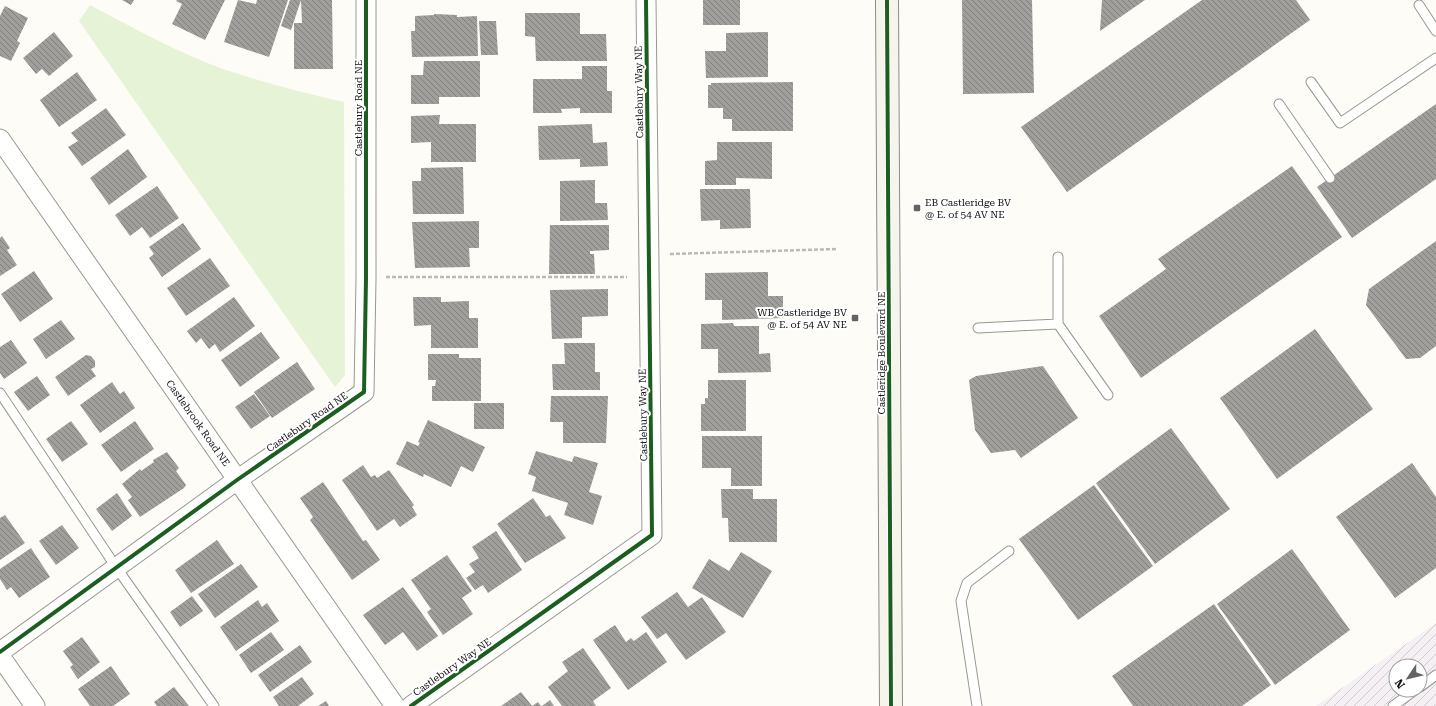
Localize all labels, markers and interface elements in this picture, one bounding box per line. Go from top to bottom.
street label: Castlebury Way NE [633,46,645,138]
street label: Castlebury Road NE [353,60,364,156]
place label: EB Castleridge BV @ E. of 54 AV NE [925,197,1011,220]
marker: EB Castleridge BV @ E. of 54 AV NE [912,203,922,213]
street label: Castleridge Boulevard NE [876,292,887,414]
place label: WB Castleridge BV @ E. of 54 AV NE [757,307,847,330]
marker: WB Castleridge BV @ E. of 54 AV NE [850,313,860,323]
street label: Castlebury Way NE [637,369,649,461]
street label: Castlebrook Road NE [164,378,232,468]
street label: Castlebury Road NE [264,390,350,454]
street label: Castlebury Way NE [411,636,493,698]
north arrow [1388,658,1428,698]
text: N [1392,676,1408,691]

